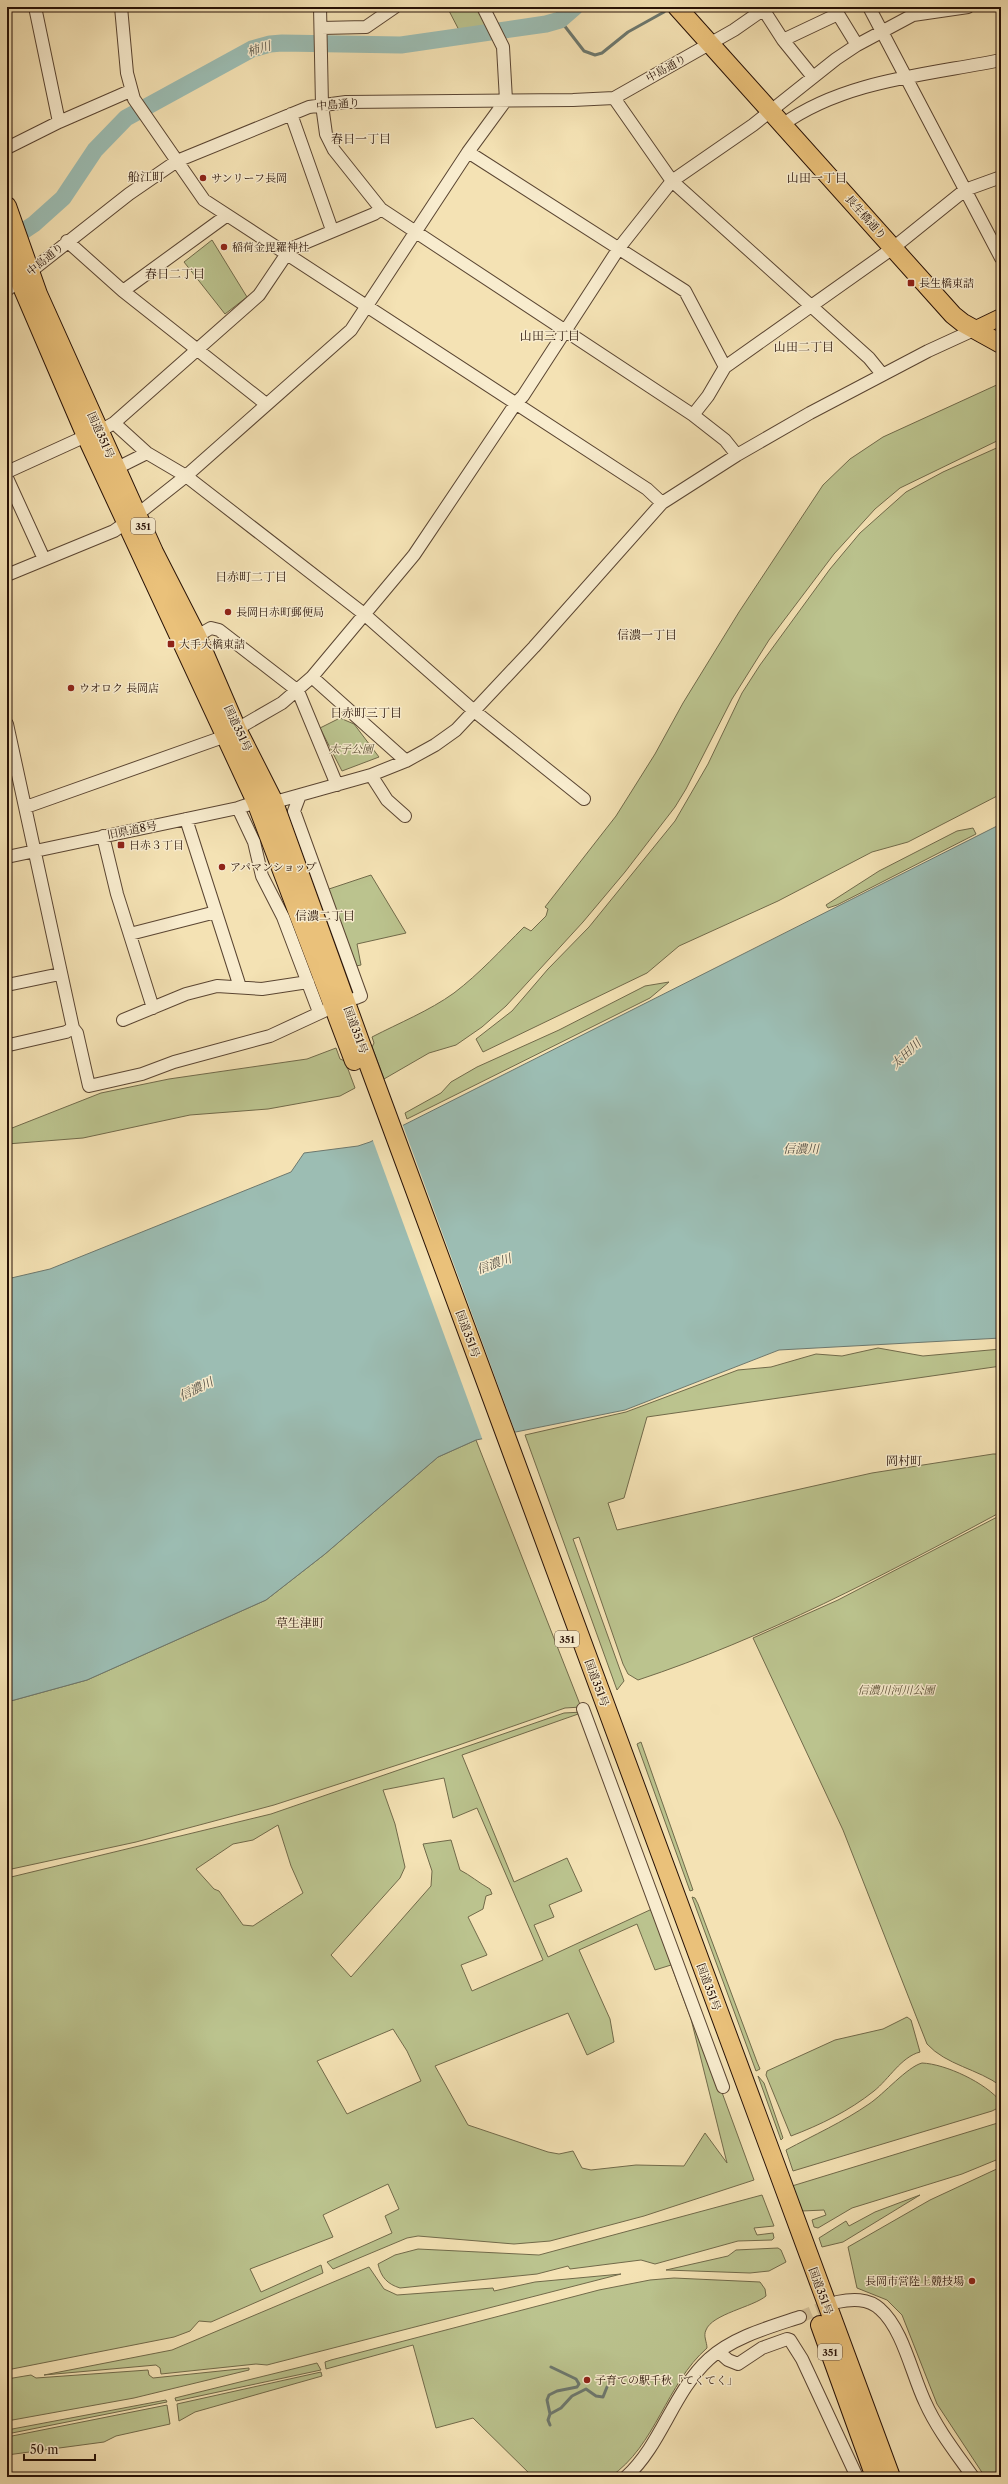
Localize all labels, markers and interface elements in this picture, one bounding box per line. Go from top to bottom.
water label: 柿川 [245,37,274,59]
street label: 中島通り [643,51,689,85]
street label: 中島通り [315,95,361,113]
district label: 春日一丁目 [331,131,391,146]
district label: 船江町 [128,169,164,184]
district label: 山田一丁目 [787,170,847,185]
place label: サンリーフ長岡 [211,171,287,185]
marker: サンリーフ長岡 [198,173,208,183]
street label: 長生橋通り [842,192,890,242]
street label: 中島通り [23,240,67,278]
place label: 稲荷金毘羅神社 [232,240,309,254]
marker: 稲荷金毘羅神社 [219,242,229,252]
district label: 春日二丁目 [145,266,205,281]
place label: 長生橋東詰 [919,276,974,290]
marker: 長生橋東詰 [906,278,916,288]
district label: 山田三丁目 [520,328,580,343]
district label: 山田二丁目 [774,339,834,354]
street label: 国道351号 [85,409,117,461]
road number: 351 [131,518,155,534]
district label: 日赤町二丁目 [215,569,287,584]
place label: 長岡日赤町郵便局 [236,605,324,619]
marker: 長岡日赤町郵便局 [223,607,233,617]
district label: 信濃一丁目 [617,627,677,642]
place label: 大手大橋東詰 [179,637,245,651]
marker: 大手大橋東詰 [166,639,176,649]
place label: ウオロク 長岡店 [79,681,159,695]
marker: ウオロク 長岡店 [66,683,76,693]
street label: 国道351号 [221,703,255,753]
district label: 日赤町三丁目 [330,705,402,720]
park label: 太子公園 [329,742,375,756]
street label: 旧県道8号 [106,818,158,842]
place label: 日赤３丁目 [129,838,184,852]
marker: 日赤３丁目 [116,840,126,850]
place label: アパマンショップ [230,860,317,874]
marker: アパマンショップ [217,862,227,872]
district label: 信濃二丁目 [295,908,355,923]
street label: 国道351号 [341,1004,371,1056]
water label: 太田川 [887,1035,925,1071]
water label: 信濃川 [783,1141,821,1156]
water label: 信濃川 [474,1250,515,1277]
street label: 国道351号 [453,1308,483,1360]
water label: 信濃川 [176,1373,217,1403]
district label: 岡村町 [886,1453,922,1468]
district label: 草生津町 [276,1615,324,1630]
road number: 351 [555,1631,579,1647]
street label: 国道351号 [582,1657,612,1709]
park label: 信濃川河川公園 [858,1683,936,1697]
street label: 国道351号 [694,1961,724,2013]
street label: 国道351号 [806,2265,836,2317]
place label: 長岡市営陸上競技場 [865,2274,964,2288]
marker: 長岡市営陸上競技場 [967,2276,977,2286]
road number: 351 [818,2344,842,2360]
place label: 子育ての駅千秋「てくてく」 [595,2373,738,2387]
marker: 子育ての駅千秋「てくてく」 [582,2375,592,2385]
scale bar [24,2436,95,2462]
text: 50 m [30,2442,59,2457]

